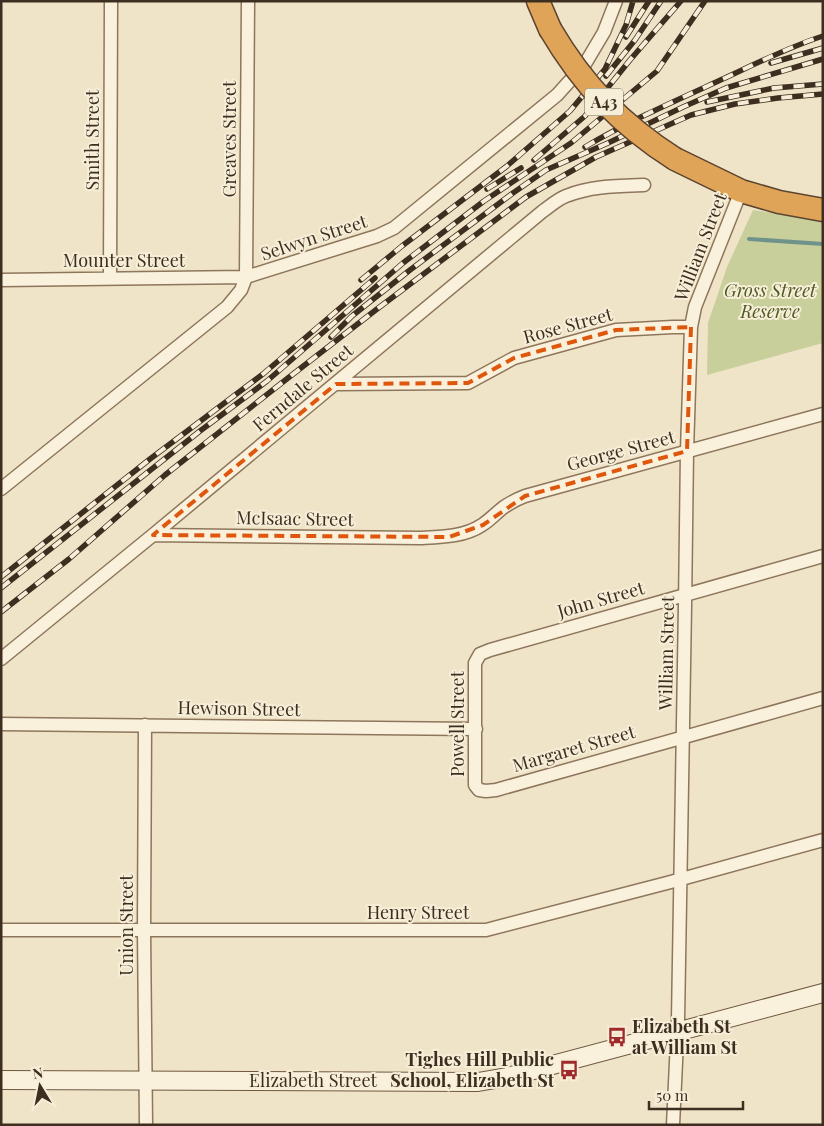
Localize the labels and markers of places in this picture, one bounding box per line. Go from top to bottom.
place label: Elizabeth St at William St [632,1014,738,1059]
bus stop icon: Elizabeth St at William St [606,1026,628,1048]
place label: Tighes Hill Public School, Elizabeth St [390,1047,555,1092]
bus stop icon: Tighes Hill Public School, Elizabeth St [558,1059,580,1081]

